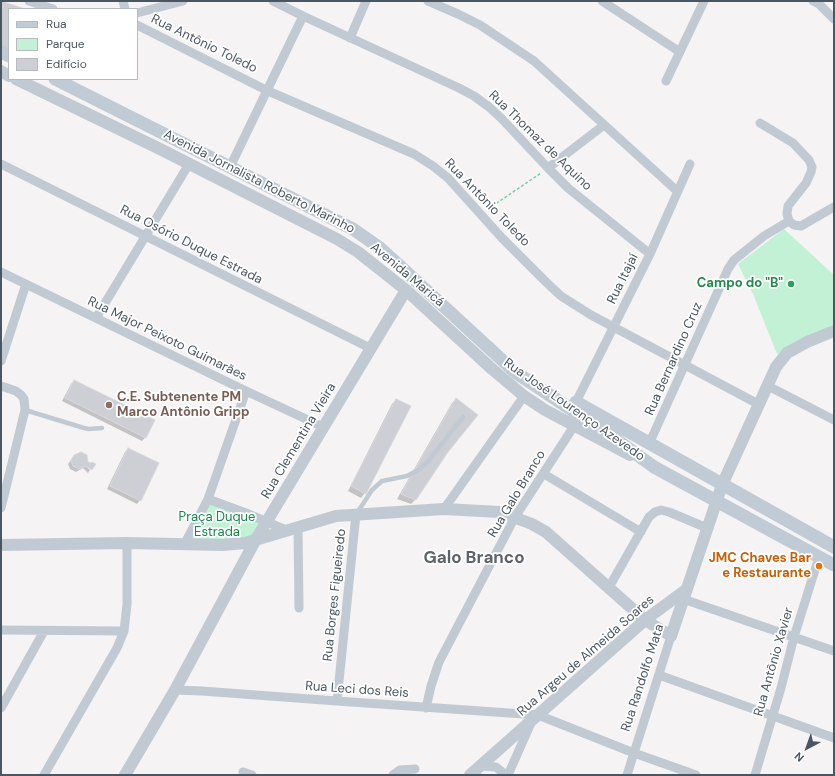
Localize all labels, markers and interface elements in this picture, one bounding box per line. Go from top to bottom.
legend [8,8,138,80]
street label: Rua Antônio Toledo [148,12,260,76]
text: Rua [46,16,67,32]
text: Parque [46,36,85,52]
text: Edifício [46,56,87,72]
street label: Rua Thomaz de Aquino [485,88,595,194]
street label: Avenida Jornalista Roberto Marinho [161,127,357,237]
street label: Rua Antônio Toledo [441,156,533,250]
street label: Rua Osório Duque Estrada [117,202,265,288]
street label: Avenida Maricá [367,240,447,310]
street label: Rua Itajaí [604,251,642,307]
place label: Campo do "B" [697,276,783,292]
marker: Campo do "B" [786,279,796,289]
street label: Rua Major Peixoto Guimarães [85,294,249,384]
street label: Rua Bernardino Cruz [642,300,706,418]
street label: Rua José Lourenço Azevedo [501,355,647,465]
street label: Rua Clementina Vieira [258,380,340,502]
place label: C.E. Subtenente PM Marco Antônio Gripp [117,390,249,421]
marker: C.E. Subtenente PM Marco Antônio Gripp [104,400,114,410]
street label: Rua Galo Branco [485,448,549,540]
park label: Praça Duque Estrada [179,510,255,541]
street label: Rua Borges Figueiredo [320,528,350,662]
district label: Galo Branco [423,549,525,569]
place label: JMC Chaves Bar e Restaurante [709,551,811,582]
marker: JMC Chaves Bar e Restaurante [814,561,824,571]
street label: Rua Argeu de Almeida Soares [514,592,658,720]
street label: Rua Antônio Xavier [751,606,797,718]
street label: Rua Randolfo Mata [618,622,668,734]
street label: Rua Leci dos Reis [305,679,409,701]
north arrow [787,728,827,768]
text: N [792,749,807,765]

